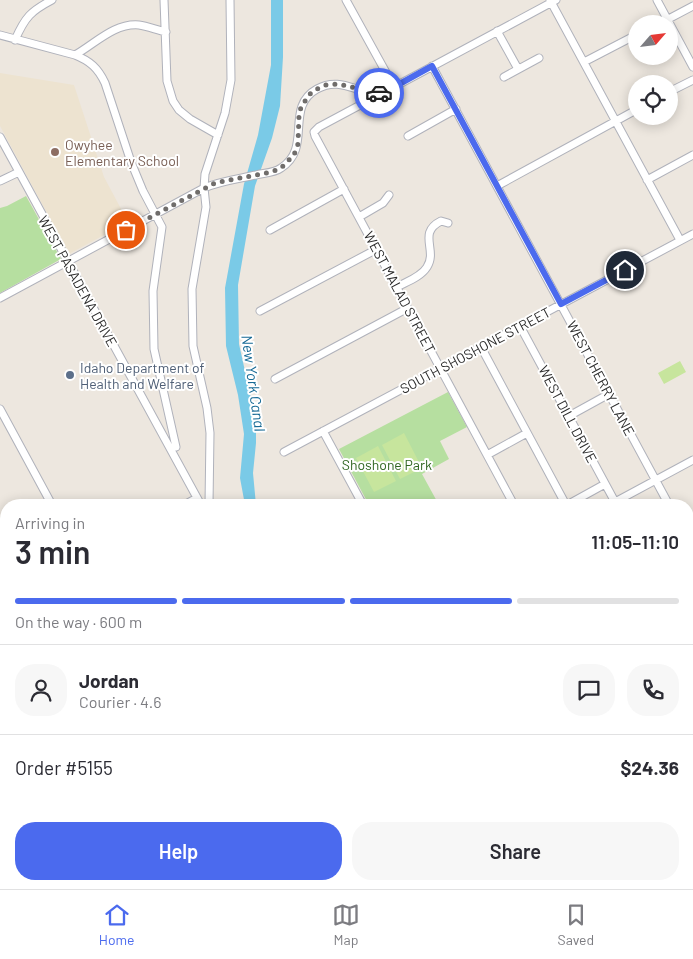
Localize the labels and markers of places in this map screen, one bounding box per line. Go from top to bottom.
place label: Owyhee Elementary School [65,136,179,169]
marker: Owyhee Elementary School [49,146,61,158]
pin [105,209,147,251]
pin [604,249,646,291]
place label: Idaho Department of Health and Welfare [80,359,205,392]
marker: Idaho Department of Health and Welfare [64,369,76,381]

